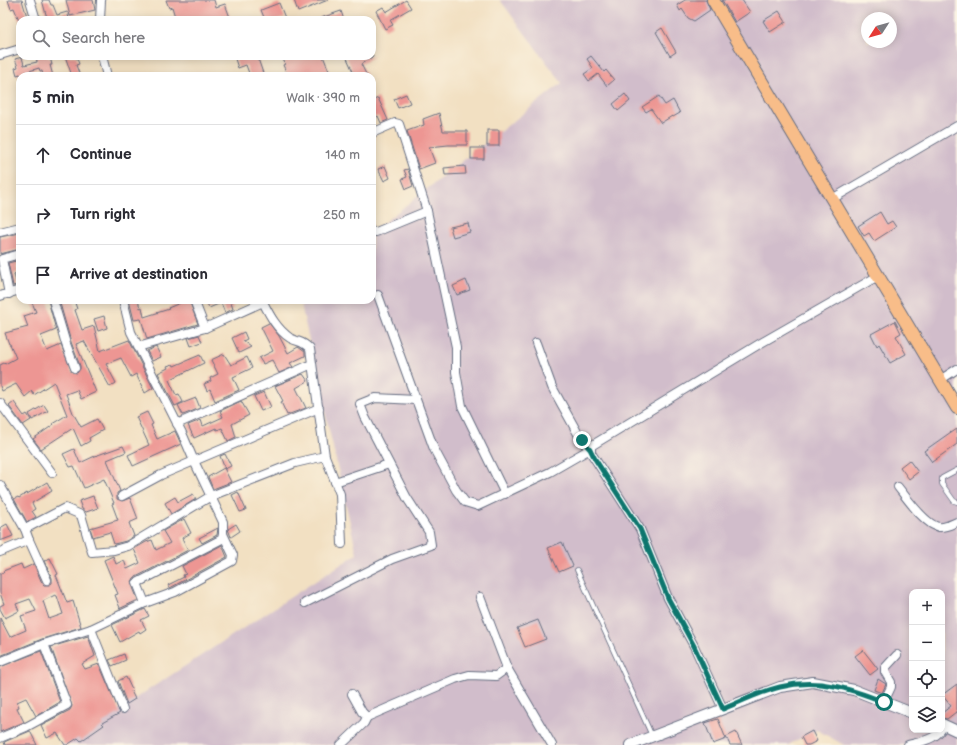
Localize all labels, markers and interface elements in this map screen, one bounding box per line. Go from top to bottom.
north arrow [861,12,897,48]
search box [16,16,376,60]
icon: search [30,27,52,49]
text: Search here [62,29,145,48]
text: 5 min [32,88,75,108]
text: Walk · 390 m [286,90,360,106]
icon: ahead [32,144,54,166]
text: Continue [70,145,132,164]
text: 140 m [325,147,360,163]
icon: right [32,204,54,226]
text: Turn right [70,205,135,224]
text: 250 m [323,207,360,223]
icon: arrive [32,264,54,286]
text: Arrive at destination [70,265,208,284]
route end [573,431,591,449]
map controls [909,589,945,733]
button: + [909,589,945,625]
button: − [909,625,945,661]
button: locate [909,661,945,697]
route start [875,693,893,711]
button: layers [909,697,945,733]

